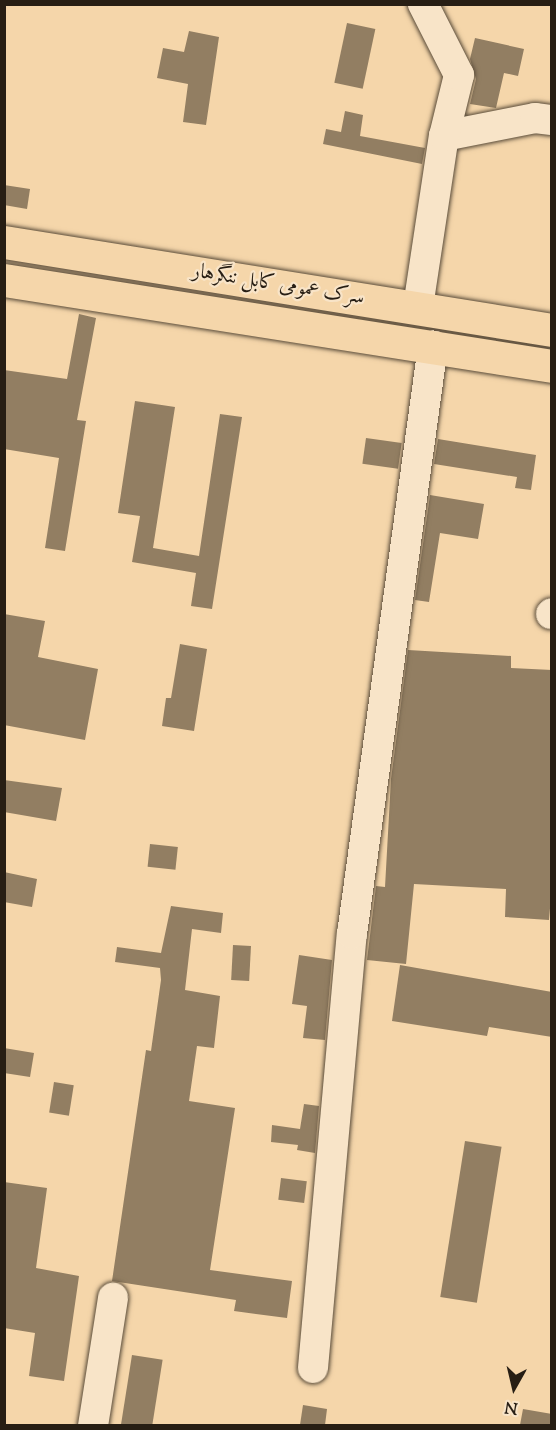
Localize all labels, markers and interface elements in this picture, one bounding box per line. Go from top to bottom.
street label: سرک عمومی کابل ننگرهار [190,259,366,311]
north arrow [484,1358,544,1418]
text: N [503,1394,519,1419]

